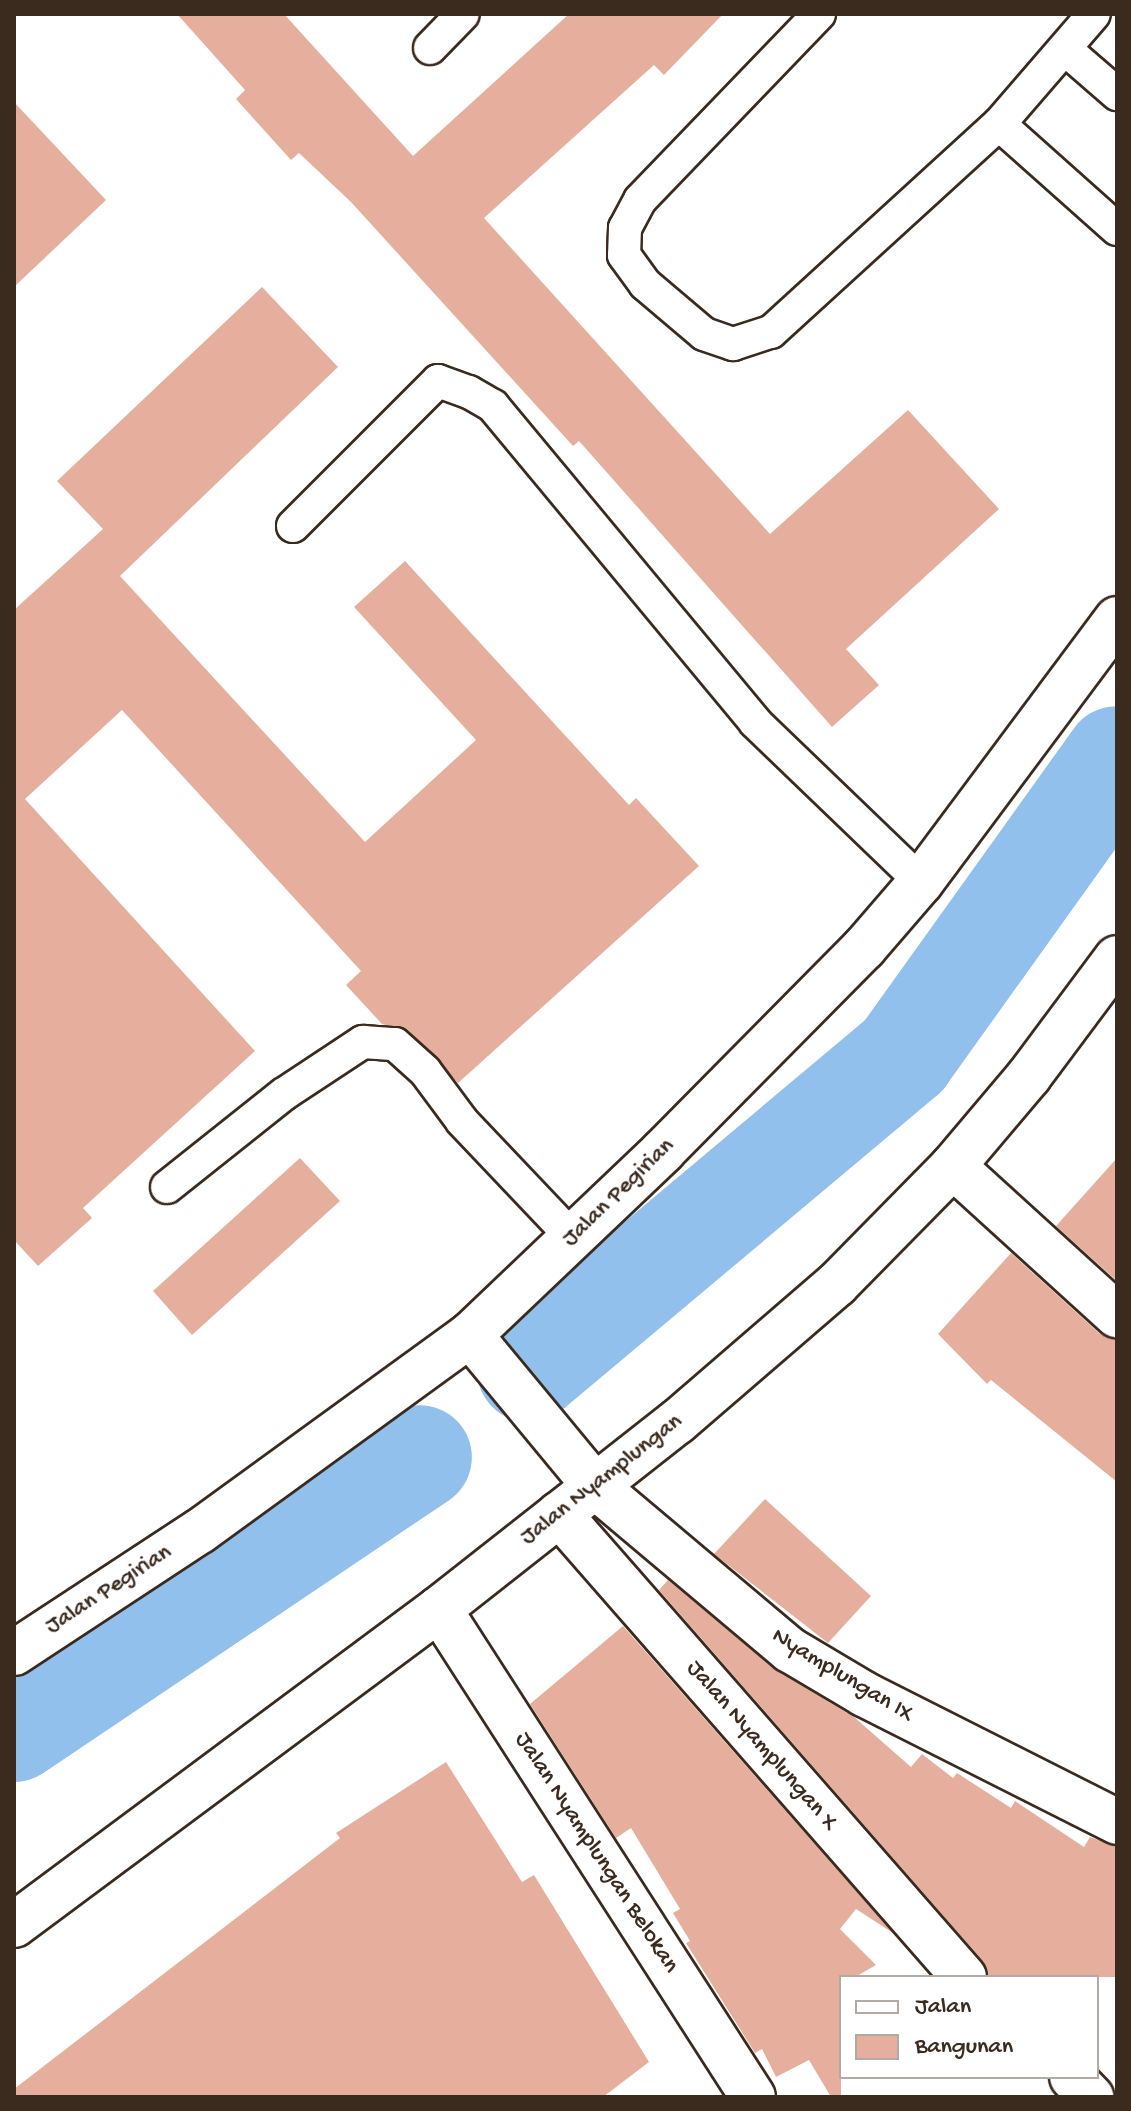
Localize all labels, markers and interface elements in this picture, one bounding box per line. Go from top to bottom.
street label: Jalan Pegirian [557,1132,681,1254]
street label: Jalan Nyamplungan [515,1408,689,1552]
street label: Jalan Pegirian [41,1539,177,1641]
street label: Nyamplungan IX [766,1622,918,1730]
street label: Jalan Nyamplungan X [679,1655,843,1837]
street label: Jalan Nyamplungan Belokan [507,1727,685,1979]
legend [839,1975,1099,2079]
text: Jalan [915,1993,971,2022]
text: Bangunan [915,2033,1013,2062]

